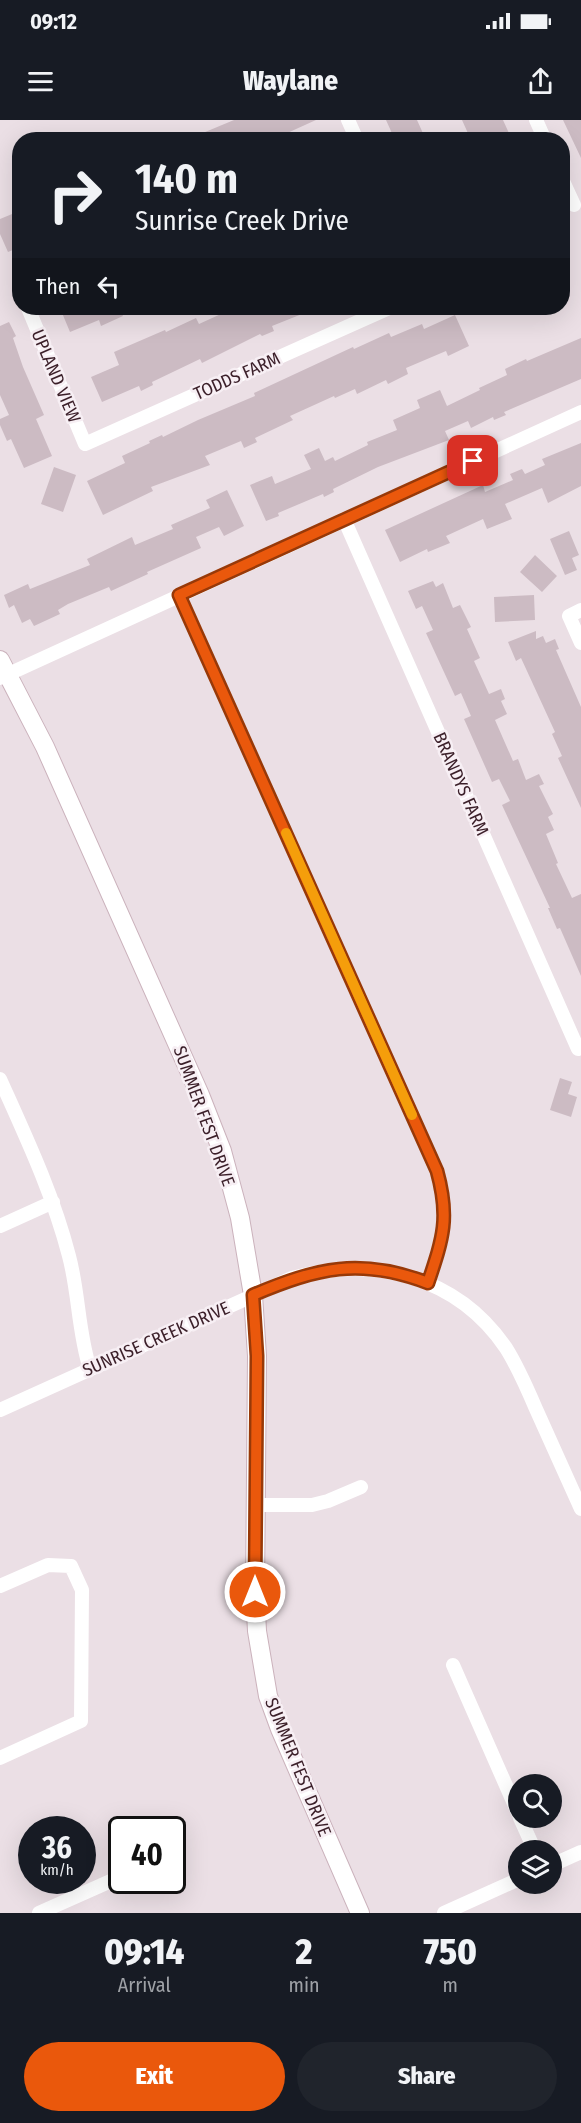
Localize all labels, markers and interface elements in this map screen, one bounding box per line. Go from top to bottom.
text: 09:12 [30,8,77,35]
icon: menu [24,65,57,98]
text: Waylane [243,65,338,97]
icon: share [524,65,557,98]
text: 140 m [135,154,238,204]
icon: right [36,156,114,234]
text: Sunrise Creek Drive [135,205,349,237]
icon: left [92,270,125,303]
text: Then [36,273,80,300]
street label: UPLAND VIEW [27,326,86,426]
street label: TODDS FARM [190,347,284,405]
pin [447,435,498,486]
icon: arrive [456,444,489,477]
street label: BRANDYS FARM [428,729,494,839]
street label: SUMMER FEST DRIVE [168,1043,240,1189]
street label: SUNRISE CREEK DRIVE [79,1297,233,1381]
position arrow [223,1560,287,1624]
street label: SUMMER FEST DRIVE [260,1695,336,1839]
map controls [508,1774,562,1894]
button: search [508,1774,562,1828]
speed limit sign: 40 [108,1816,186,1894]
text: 36 [42,1830,72,1866]
button: layers [508,1840,562,1894]
text: km/h [40,1861,74,1879]
text: 09:14 [104,1930,184,1974]
text: 2 [296,1930,312,1974]
text: 750 [424,1930,477,1974]
text: Arrival [118,1973,171,1997]
text: min [289,1973,319,1997]
text: m [443,1973,458,1997]
button: Exit [24,2042,285,2111]
button: Share [297,2042,557,2111]

